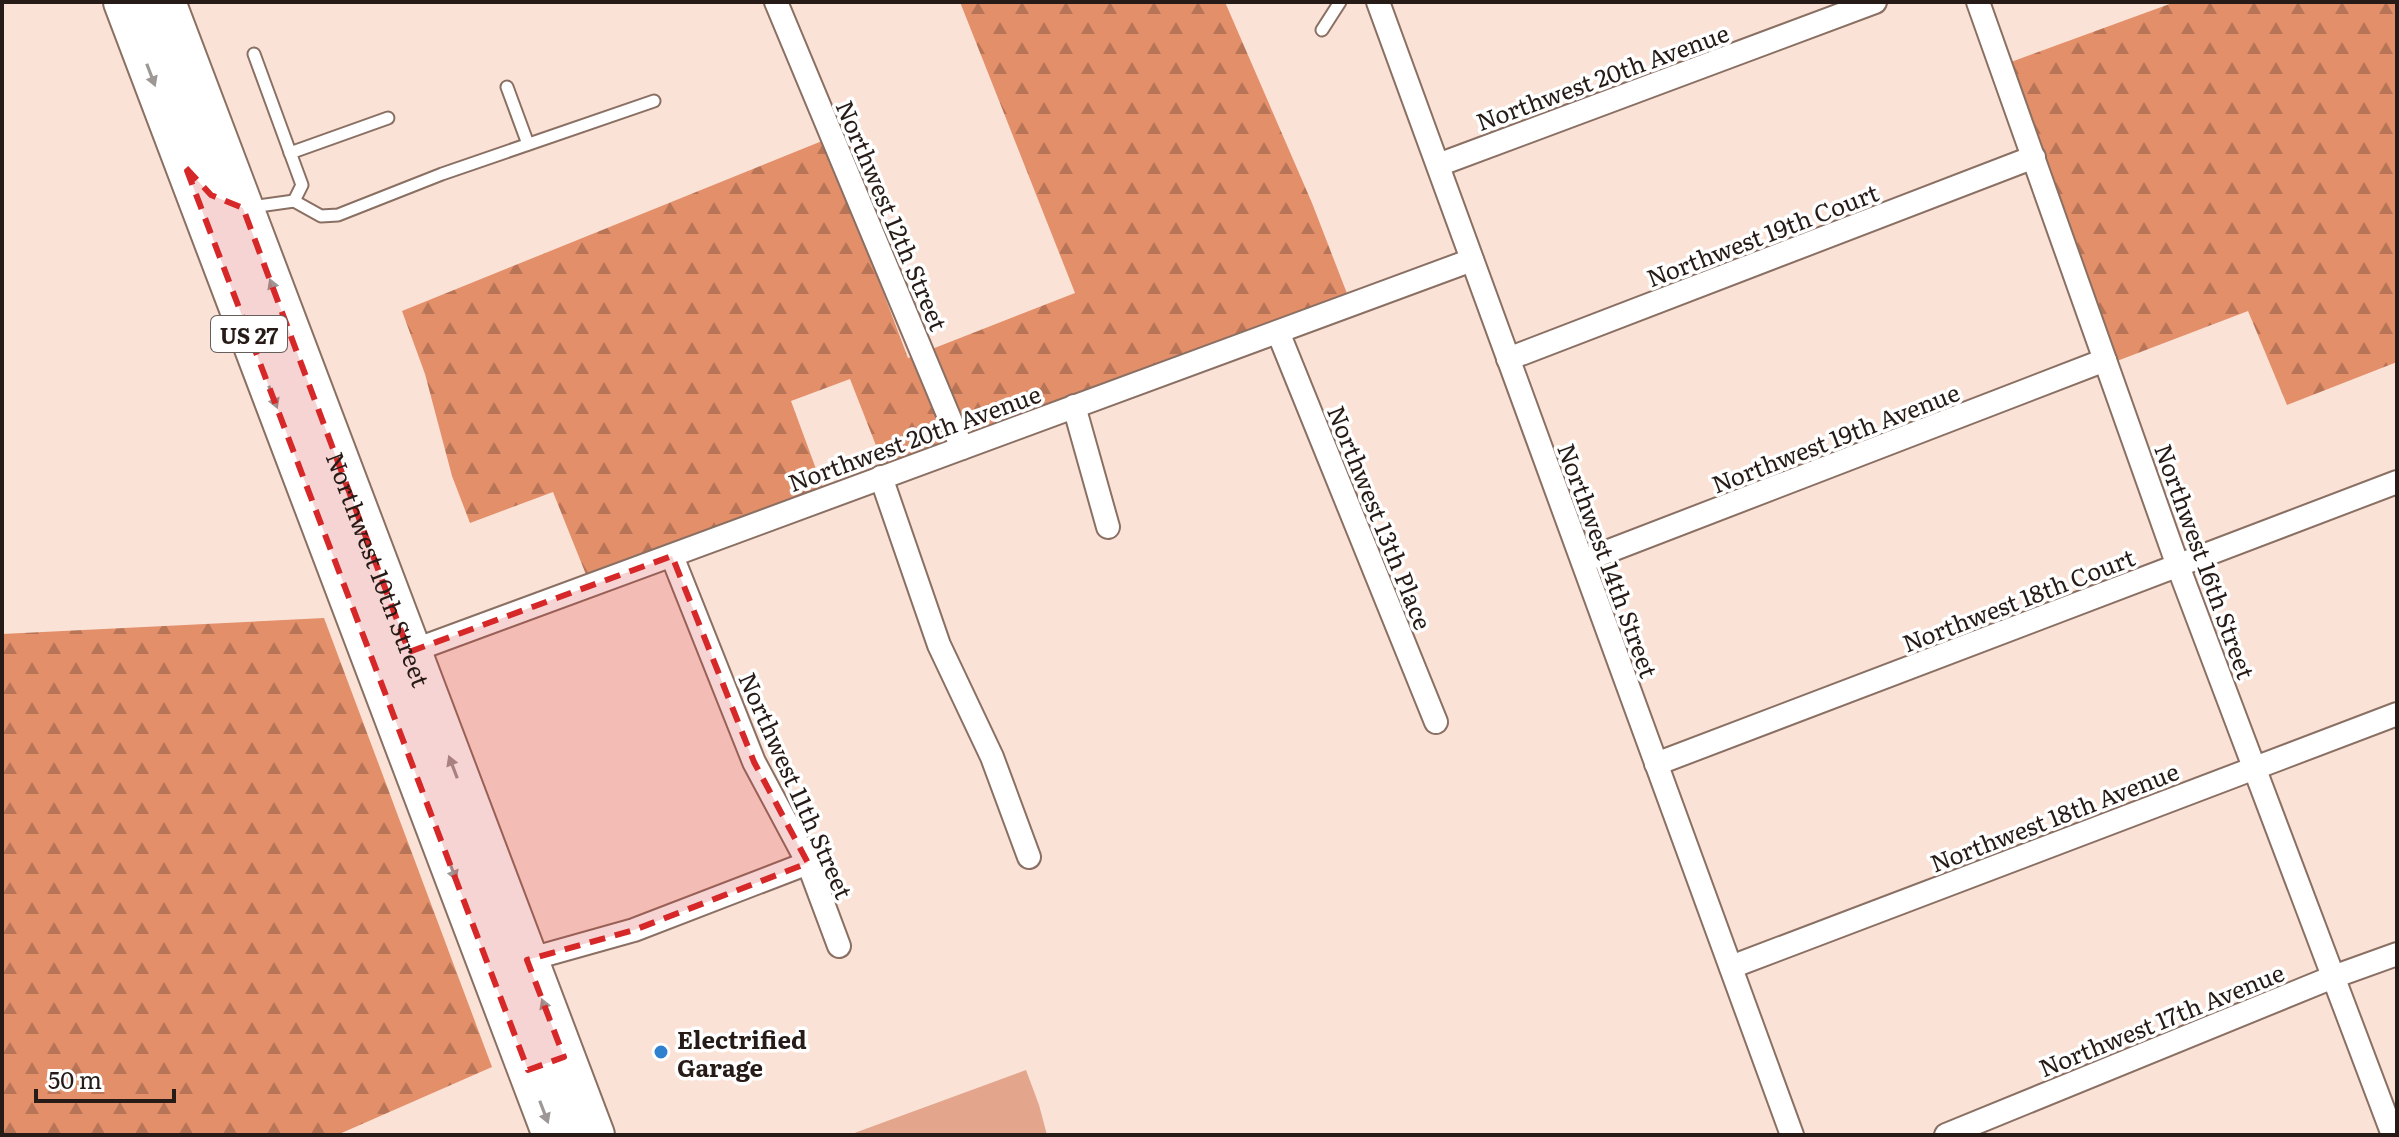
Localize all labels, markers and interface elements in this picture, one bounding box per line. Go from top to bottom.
street label: Northwest 20th Avenue [1471,14,1733,138]
one-way arrow [145,63,158,87]
street label: Northwest 12th Street [829,94,958,336]
street label: Northwest 19th Court [1641,173,1883,294]
one-way arrow [267,278,279,302]
road number: US 27 [211,316,287,352]
street label: Northwest 19th Avenue [1706,374,1964,500]
street label: Northwest 20th Avenue [783,375,1045,499]
one-way arrow [267,385,280,409]
street label: Northwest 13th Place [1320,400,1442,634]
street label: Northwest 14th Street [1550,438,1668,682]
street label: Northwest 16th Street [2147,439,2265,684]
street label: Northwest 10th Street [319,446,440,692]
street label: Northwest 18th Court [1897,538,2140,660]
street label: Northwest 11th Street [731,666,863,904]
street label: Northwest 18th Avenue [1925,752,2183,880]
one-way arrow [446,755,459,779]
one-way arrow [446,857,459,881]
street label: Northwest 17th Avenue [2033,954,2289,1084]
one-way arrow [539,998,552,1022]
place label: Electrified Garage [677,1021,807,1084]
marker: Electrified Garage [652,1043,670,1061]
scale bar [36,1053,174,1103]
text: 50 m [48,1061,102,1096]
one-way arrow [538,1100,551,1124]

